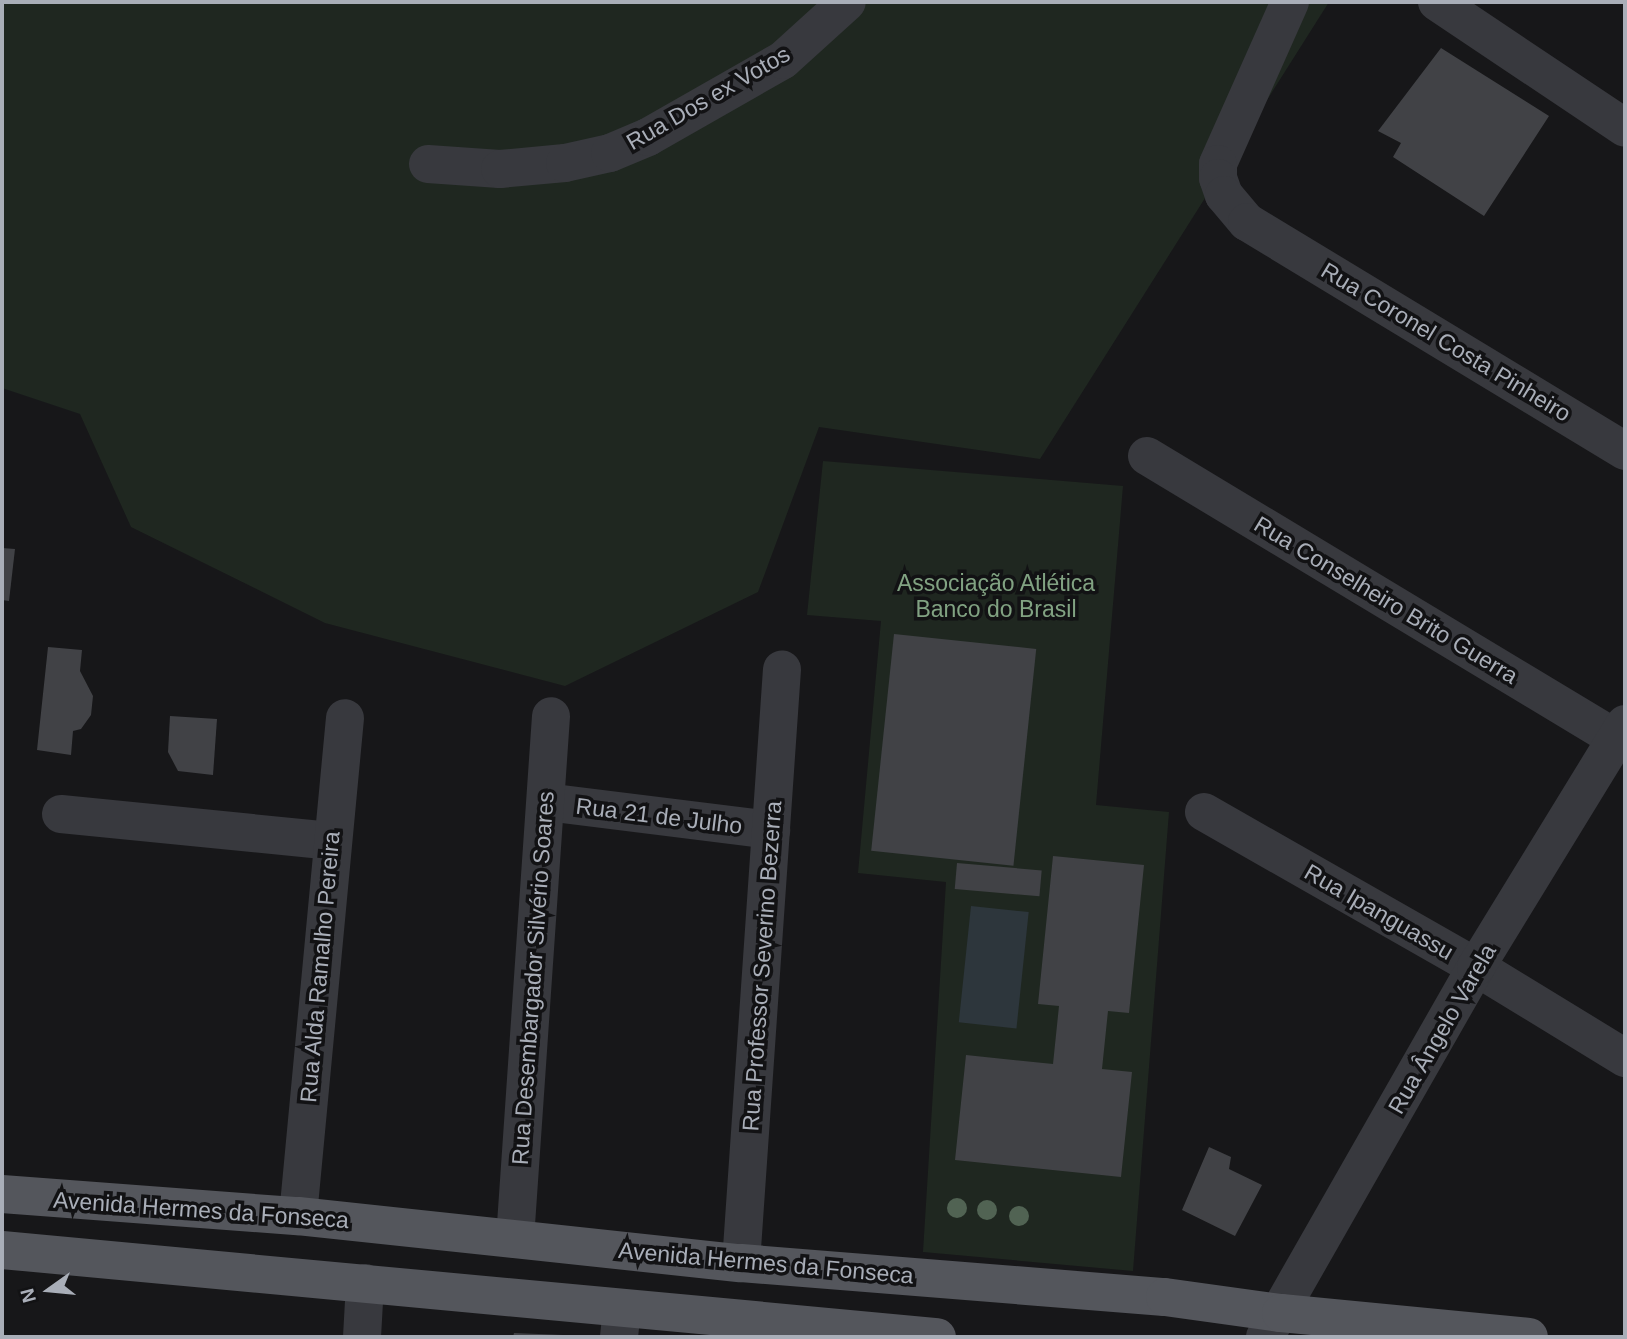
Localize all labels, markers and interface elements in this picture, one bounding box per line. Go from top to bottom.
street label: Rua Dos ex Votos [621,40,795,156]
street label: Rua Coronel Costa Pinheiro [1316,256,1576,428]
street label: Rua Conselheiro Brito Guerra [1249,510,1523,690]
park label: Associação Atlética Banco do Brasil [896,569,1096,623]
street label: Rua Desembargador Silvério Soares [506,790,560,1166]
street label: Rua 21 de Julho [574,792,744,840]
street label: Rua Professor Severino Bezerra [737,800,787,1132]
street label: Rua Alda Ramalho Pereira [294,830,346,1104]
street label: Rua Ipanguassu [1300,858,1458,966]
street label: Rua Ângelo Varela [1382,939,1502,1119]
street label: Avenida Hermes da Fonseca [52,1186,350,1234]
street label: Avenida Hermes da Fonseca [617,1236,915,1290]
north arrow [14,1255,84,1325]
text: N [16,1286,40,1305]

